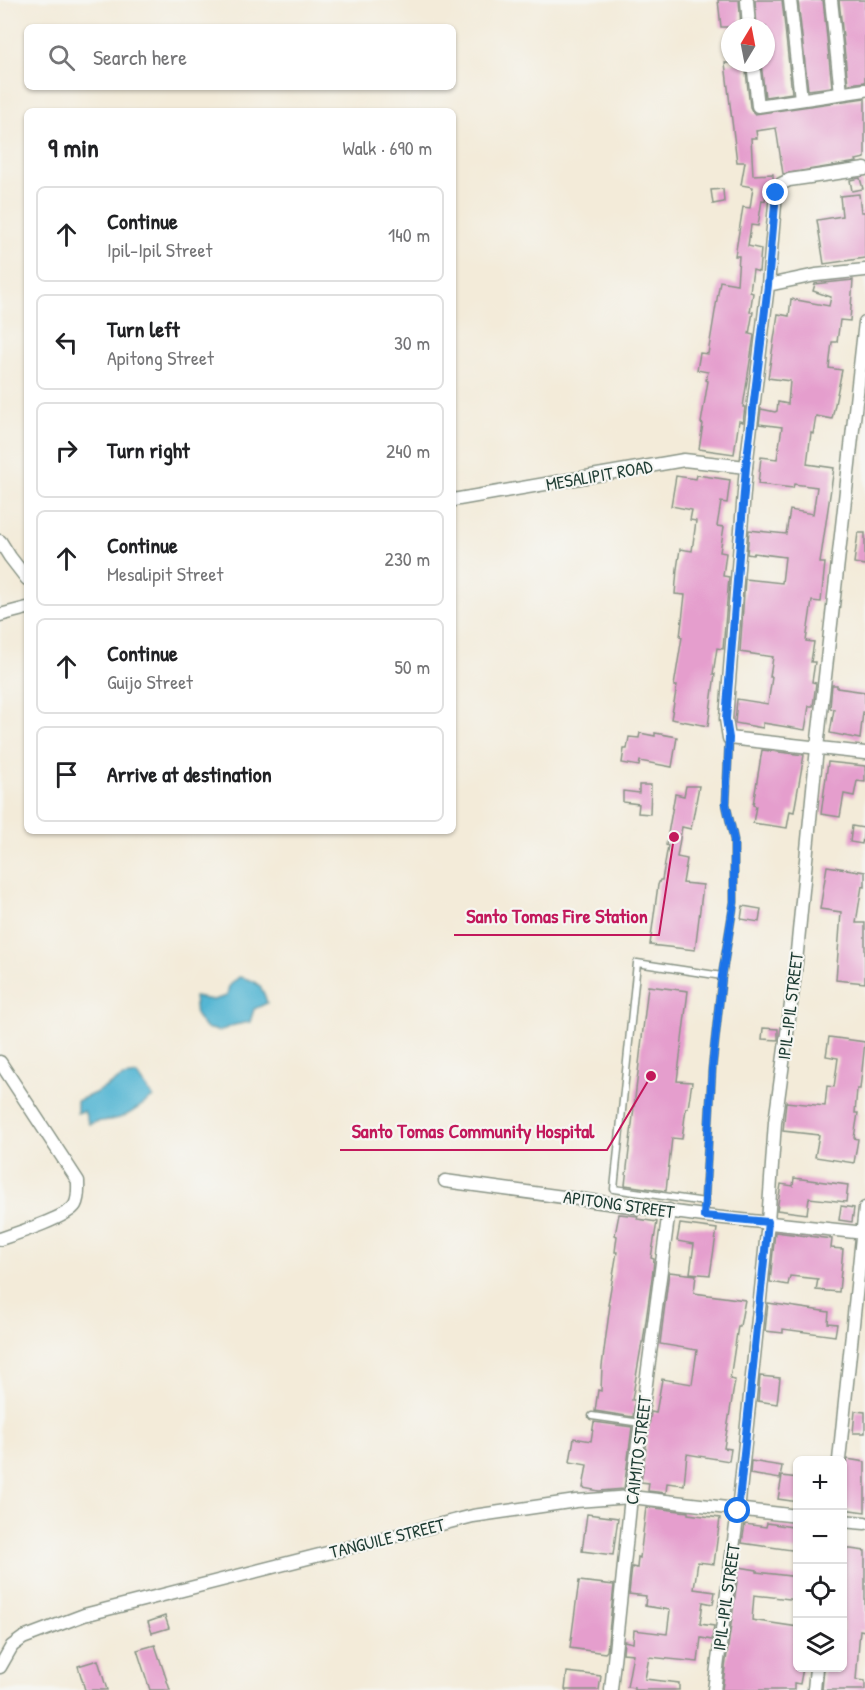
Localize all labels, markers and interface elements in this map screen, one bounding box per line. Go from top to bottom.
north arrow [721,18,775,72]
search box [24,24,456,90]
icon: search [45,41,78,74]
text: Search here [93,42,187,72]
text: 9 min [48,130,99,165]
text: Walk · 690 m [343,134,432,161]
route end [762,179,788,205]
text: Continue [107,206,178,236]
icon: ahead [50,218,83,251]
text: 140 m [388,221,430,248]
text: Ipil-Ipil Street [107,236,212,263]
text: Turn left [107,314,180,344]
icon: left [50,326,83,359]
text: 30 m [394,329,430,356]
text: Apitong Street [107,344,214,371]
icon: right [50,434,83,467]
text: Turn right [107,435,190,465]
text: 240 m [386,437,430,464]
street label: MESALIPIT ROAD [544,453,655,497]
text: Continue [107,530,178,560]
icon: ahead [50,542,83,575]
text: 230 m [385,545,430,572]
text: Mesalipit Street [107,560,223,587]
text: Continue [107,638,178,668]
icon: ahead [50,650,83,683]
text: 50 m [394,653,430,680]
text: Guijo Street [107,668,193,695]
icon: arrive [50,758,83,791]
text: Arrive at destination [107,759,272,789]
callout: Santo Tomas Fire Station [454,897,659,935]
text: Santo Tomas Fire Station [466,902,648,929]
street label: IPIL-IPIL STREET [771,950,809,1061]
callout: Santo Tomas Community Hospital [340,1112,607,1150]
text: Santo Tomas Community Hospital [352,1117,595,1145]
street label: APITONG STREET [562,1184,677,1224]
street label: CAIMITO STREET [619,1394,657,1506]
map controls [793,1456,847,1672]
button: + [793,1456,847,1510]
route start [724,1497,750,1523]
button: − [793,1510,847,1564]
street label: TANGUILE STREET [327,1512,448,1564]
street label: IPIL-IPIL STREET [706,1541,746,1652]
button: locate [793,1564,847,1618]
button: layers [793,1618,847,1672]

